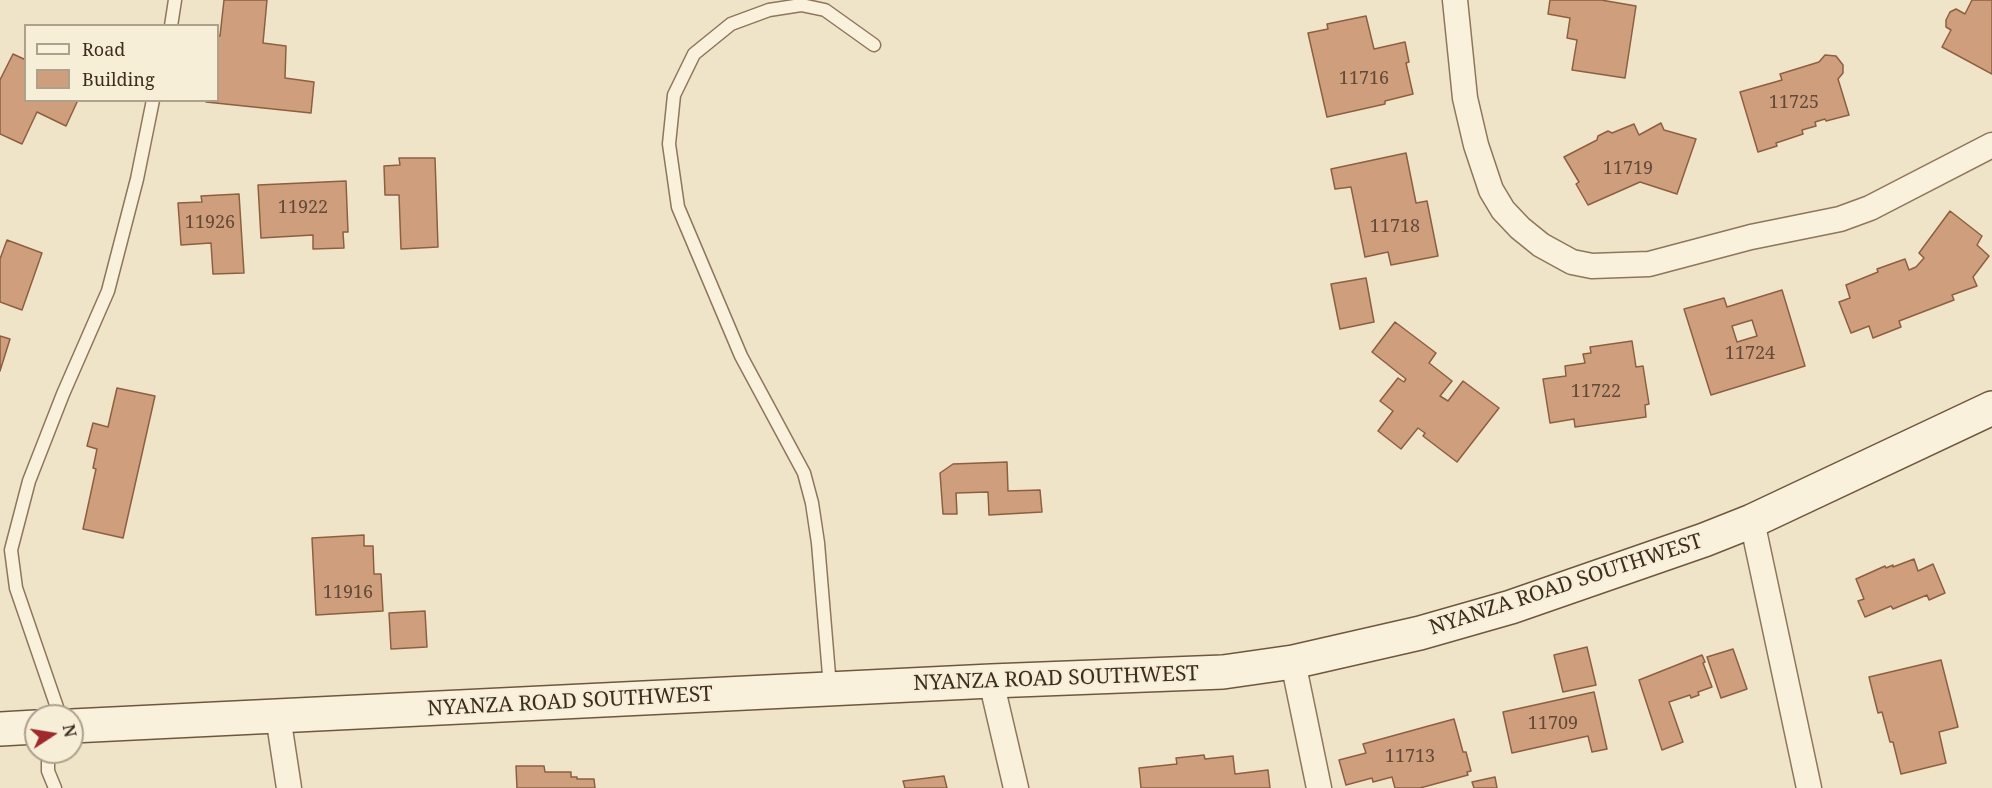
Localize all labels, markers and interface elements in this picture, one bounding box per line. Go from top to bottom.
legend [24,24,219,102]
text: Road [82,37,125,61]
text: Building [82,67,155,91]
house number: 11716 [1339,68,1389,90]
house number: 11725 [1769,92,1819,114]
house number: 11719 [1603,158,1653,180]
house number: 11922 [278,197,328,219]
house number: 11926 [185,212,235,234]
house number: 11718 [1370,216,1420,238]
house number: 11724 [1725,343,1775,365]
house number: 11722 [1571,381,1621,403]
street label: NYANZA ROAD SOUTHWEST [1426,529,1706,641]
house number: 11916 [323,582,373,604]
street label: NYANZA ROAD SOUTHWEST [913,661,1199,697]
street label: NYANZA ROAD SOUTHWEST [427,682,713,722]
north arrow [24,704,84,764]
house number: 11709 [1528,713,1578,735]
text: N [58,722,82,739]
house number: 11713 [1385,746,1435,768]

